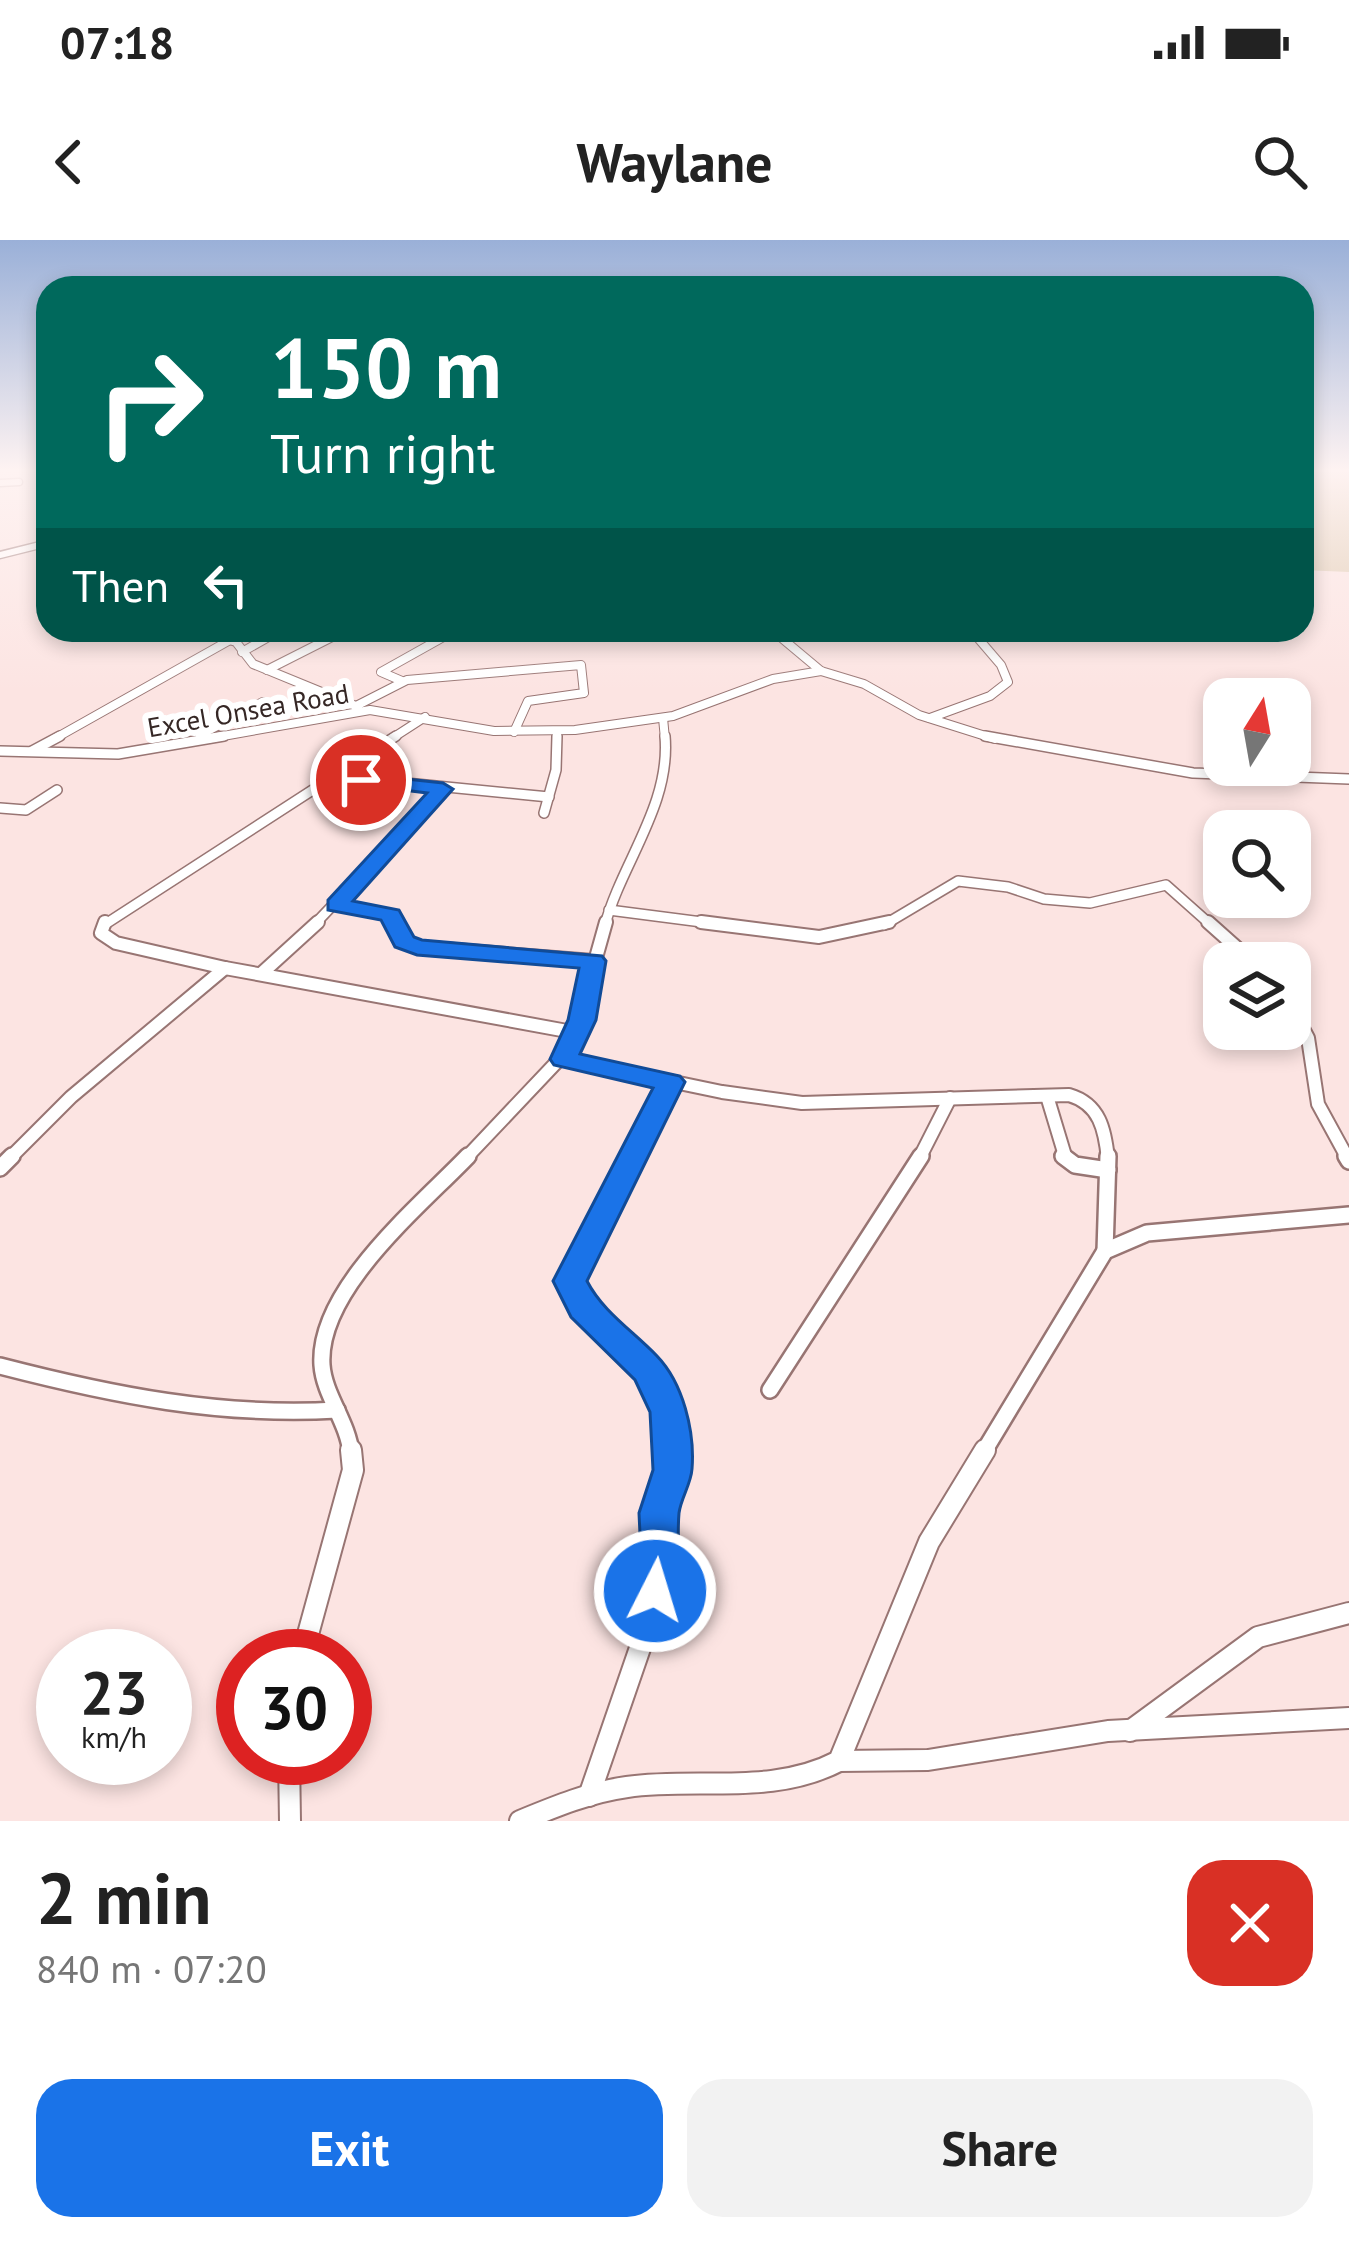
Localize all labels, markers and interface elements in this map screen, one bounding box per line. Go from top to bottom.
text: 07:18 [60,13,174,71]
text: Waylane [576,127,773,197]
icon: back [36,129,102,195]
icon: search [1247,129,1313,195]
text: 150 m [270,312,502,421]
icon: right [72,324,228,480]
text: Turn right [270,418,495,488]
icon: left [193,552,259,618]
text: Then [72,556,169,614]
street label: Excel Onsea Road [145,676,351,744]
north arrow [1203,678,1311,786]
map controls [1203,678,1311,1050]
pin [310,729,412,831]
icon: arrive [328,747,394,813]
button: search [1203,810,1311,918]
button: layers [1203,942,1311,1050]
position arrow [592,1528,718,1654]
speed limit sign: 30 [216,1629,372,1785]
text: 23 [80,1653,148,1731]
text: km/h [81,1717,147,1756]
text: 2 min [36,1851,212,1944]
button: close [1187,1860,1313,1986]
text: 840 m · 07:20 [36,1943,267,1994]
button: Exit [36,2079,663,2217]
button: Share [687,2079,1313,2217]

